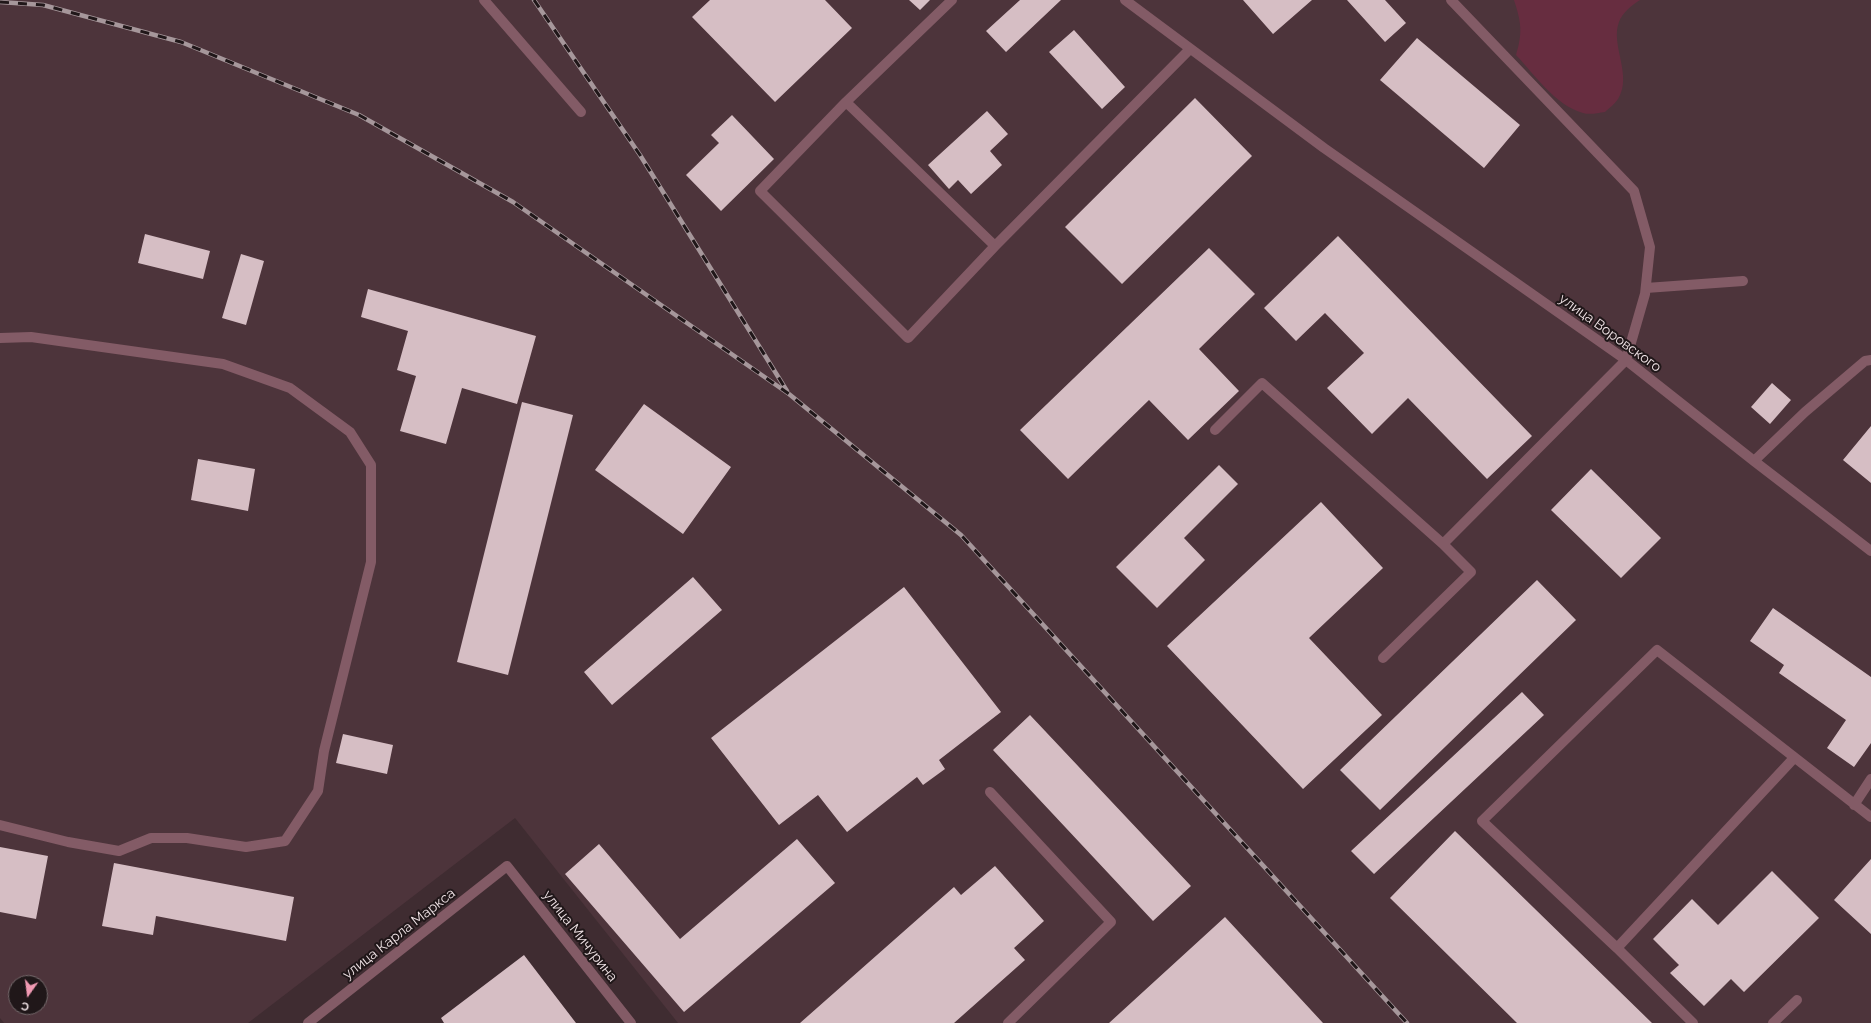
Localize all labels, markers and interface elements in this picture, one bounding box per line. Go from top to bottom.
street label: улица Воровского [1556,290,1664,376]
street label: улица Карла Маркса [339,885,459,983]
street label: улица Мичурина [539,887,621,985]
north arrow [8,975,48,1015]
text: С [20,999,30,1013]

